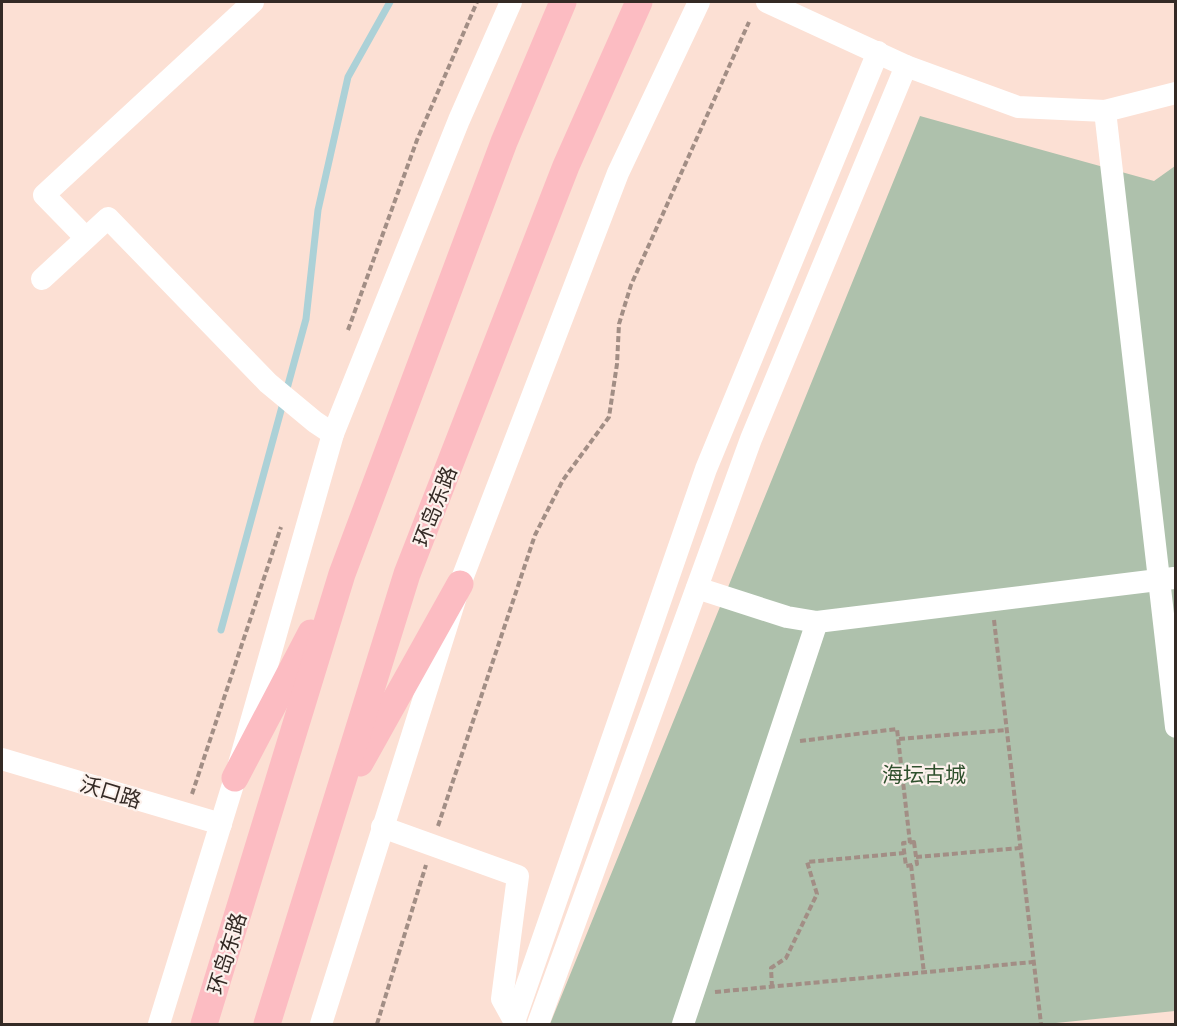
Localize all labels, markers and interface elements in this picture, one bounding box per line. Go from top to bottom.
street label: 环岛东路 [407,462,461,550]
park label: 海坛古城 [882,761,966,786]
street label: 沃口路 [77,770,145,812]
street label: 环岛东路 [202,909,250,997]

